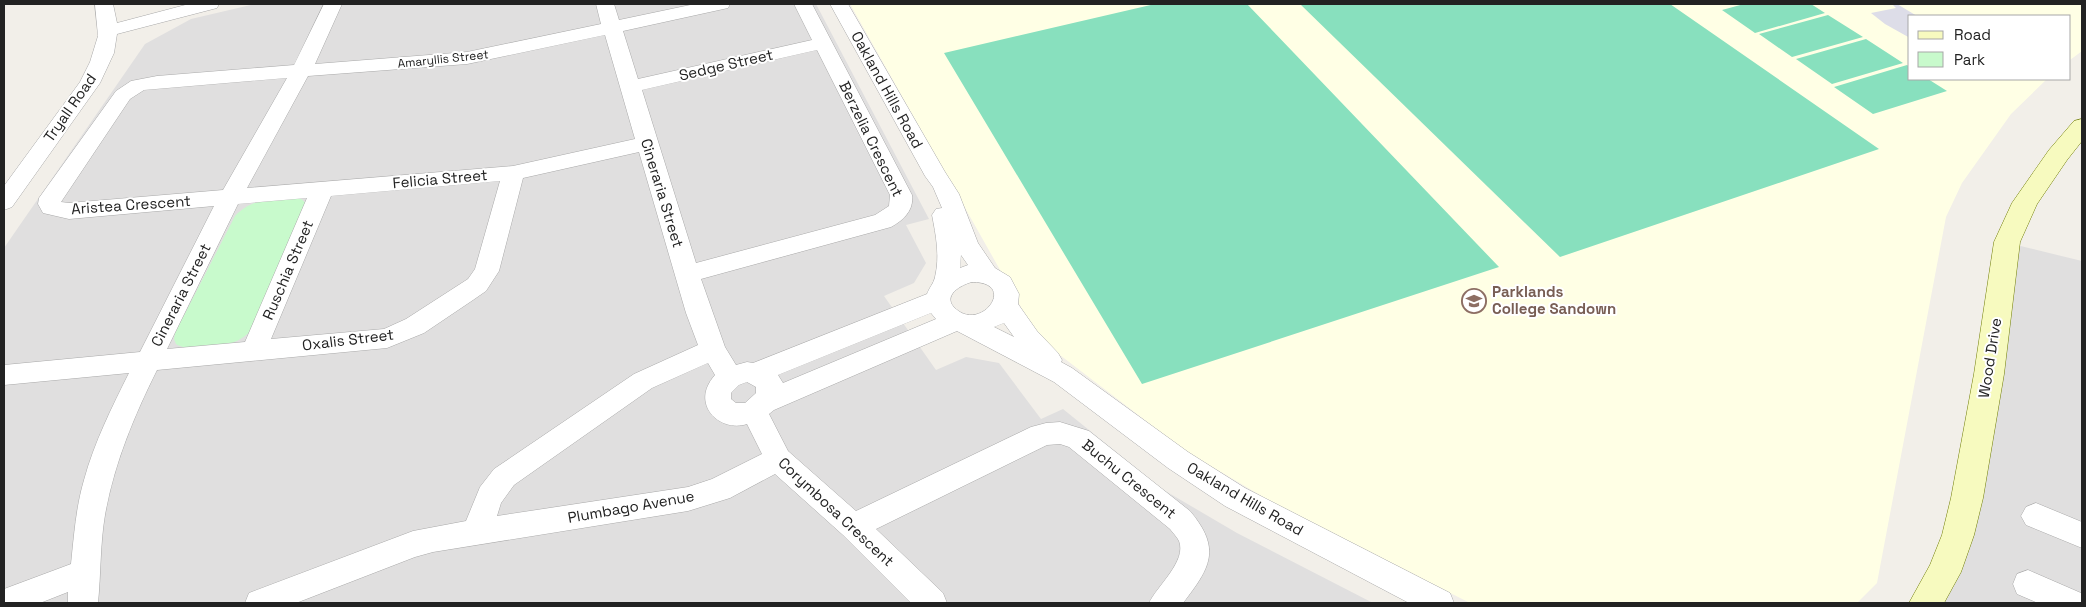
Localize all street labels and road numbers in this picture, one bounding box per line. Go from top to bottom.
street label: Oakland Hills Road [847,28,928,152]
street label: Sedge Street [677,44,775,85]
street label: Amaryllis Street [397,46,489,72]
street label: Tryall Road [39,70,100,146]
street label: Berzelia Crescent [835,78,908,200]
street label: Cineraria Street [637,136,688,250]
street label: Felicia Street [392,165,488,192]
street label: Aristea Crescent [70,191,192,218]
street label: Ruschia Street [258,217,317,323]
street label: Cineraria Street [146,240,215,349]
street label: Wood Drive [1974,316,2005,399]
street label: Oxalis Street [301,324,395,355]
street label: Buchu Crescent [1078,435,1180,522]
street label: Corymbosa Crescent [774,453,898,570]
street label: Oakland Hills Road [1184,458,1307,540]
street label: Plumbago Avenue [566,486,696,527]

